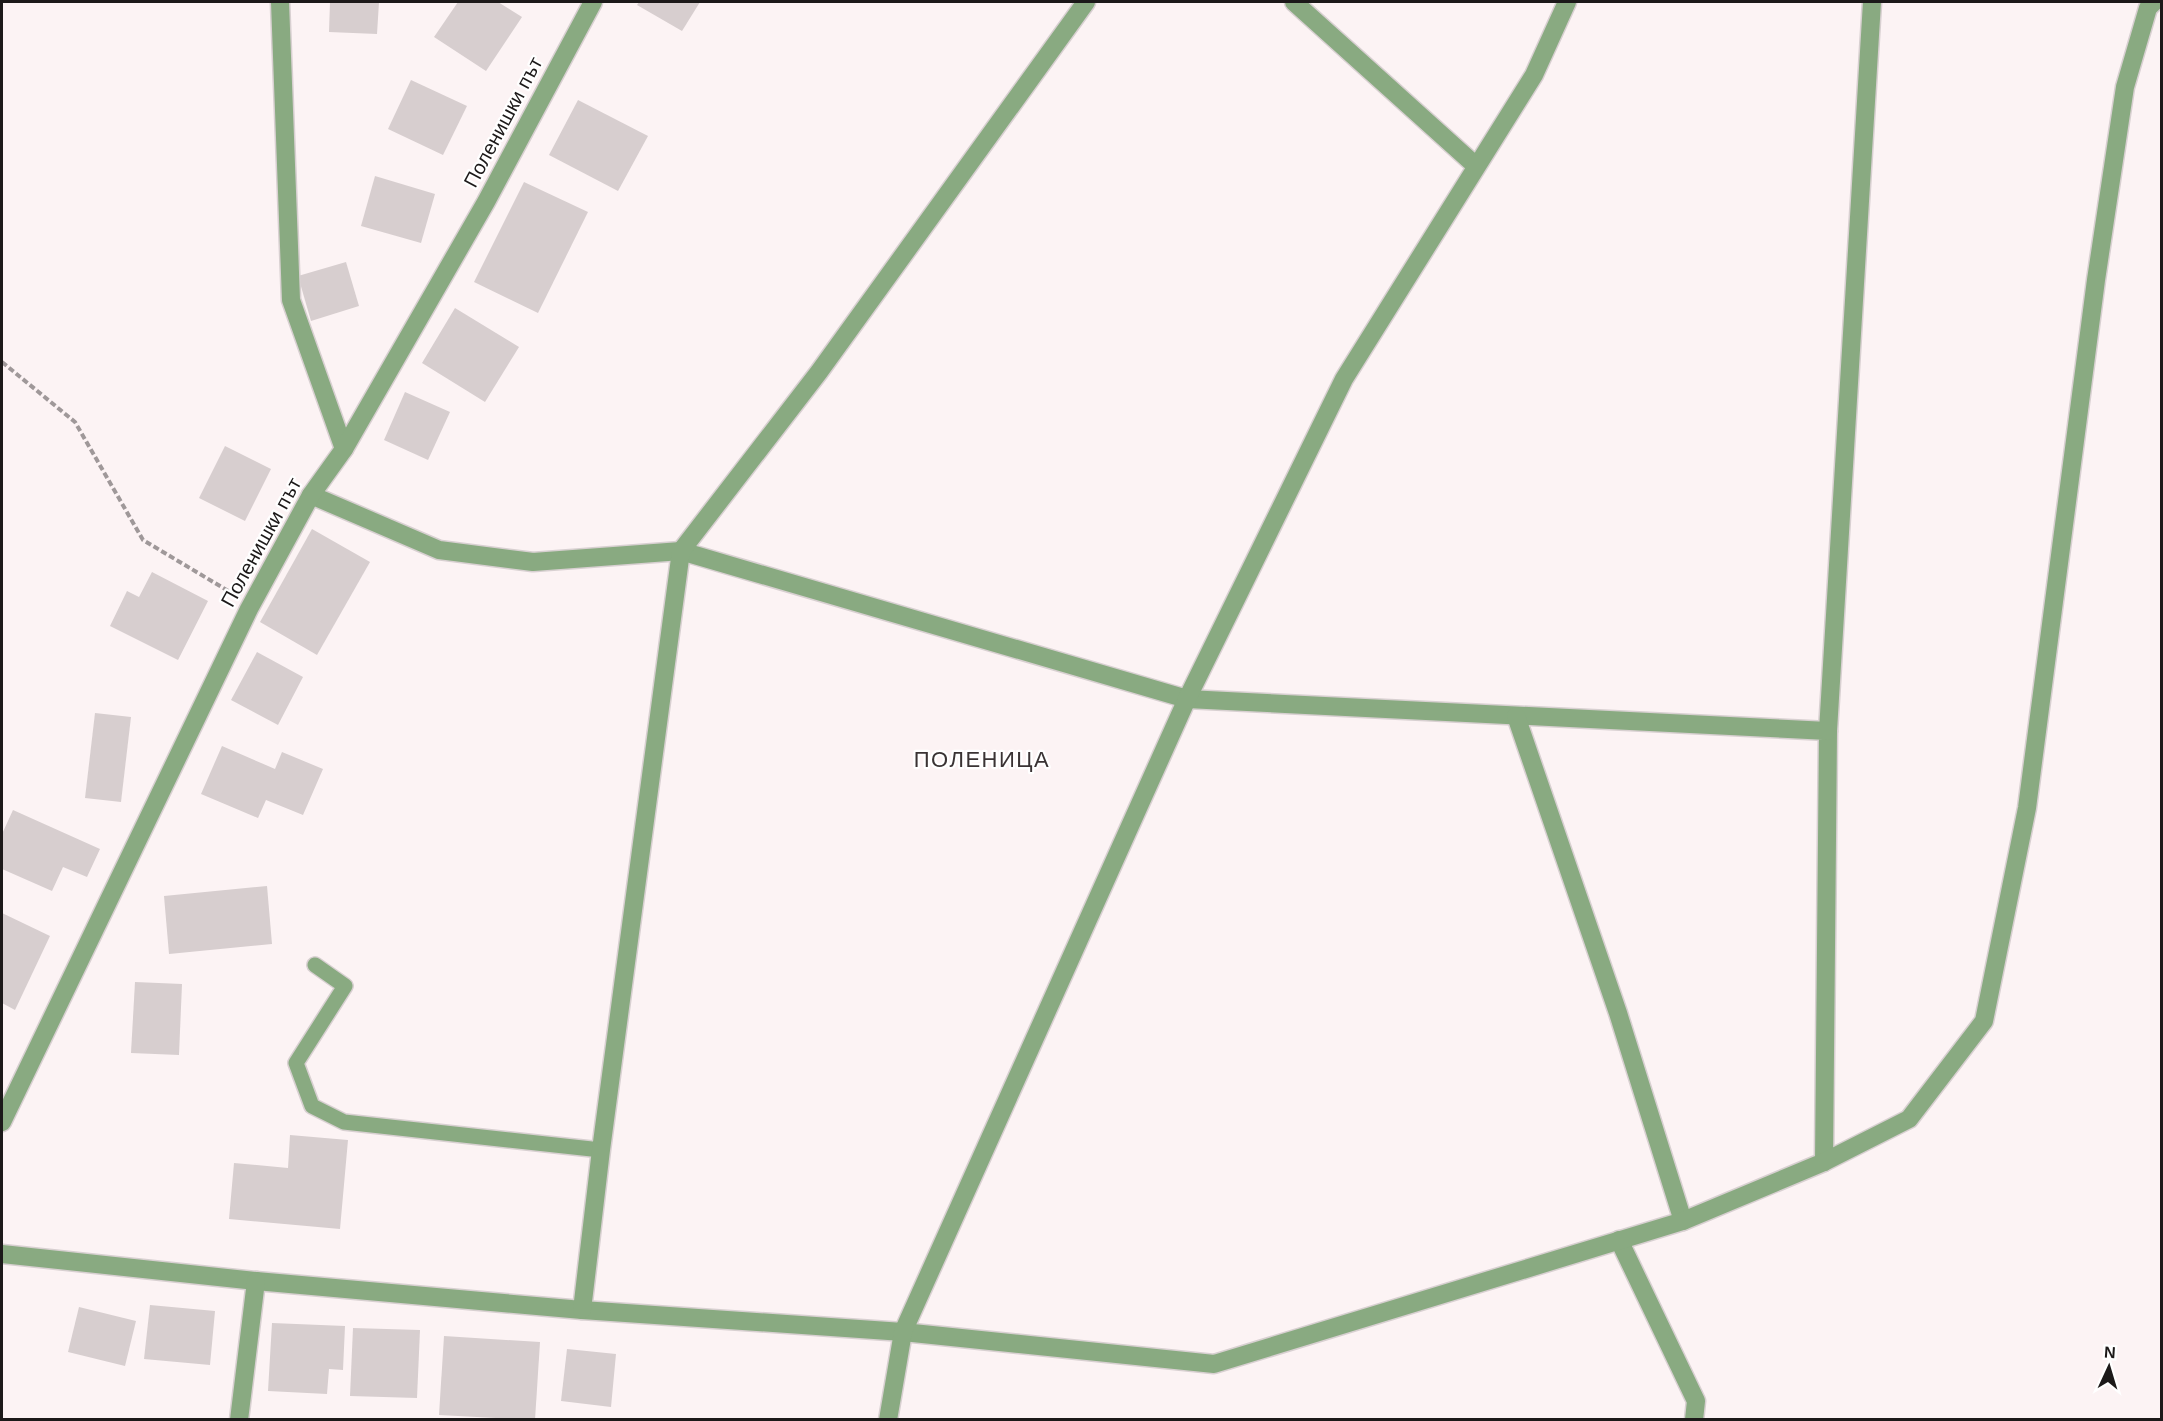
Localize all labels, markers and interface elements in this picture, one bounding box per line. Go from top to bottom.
street label: Поленишки път [459,53,547,191]
street label: Поленишки път [216,474,306,610]
district label: ПОЛЕНИЦА [914,747,1050,772]
north arrow [2079,1337,2139,1397]
text: N [2104,1344,2116,1361]

